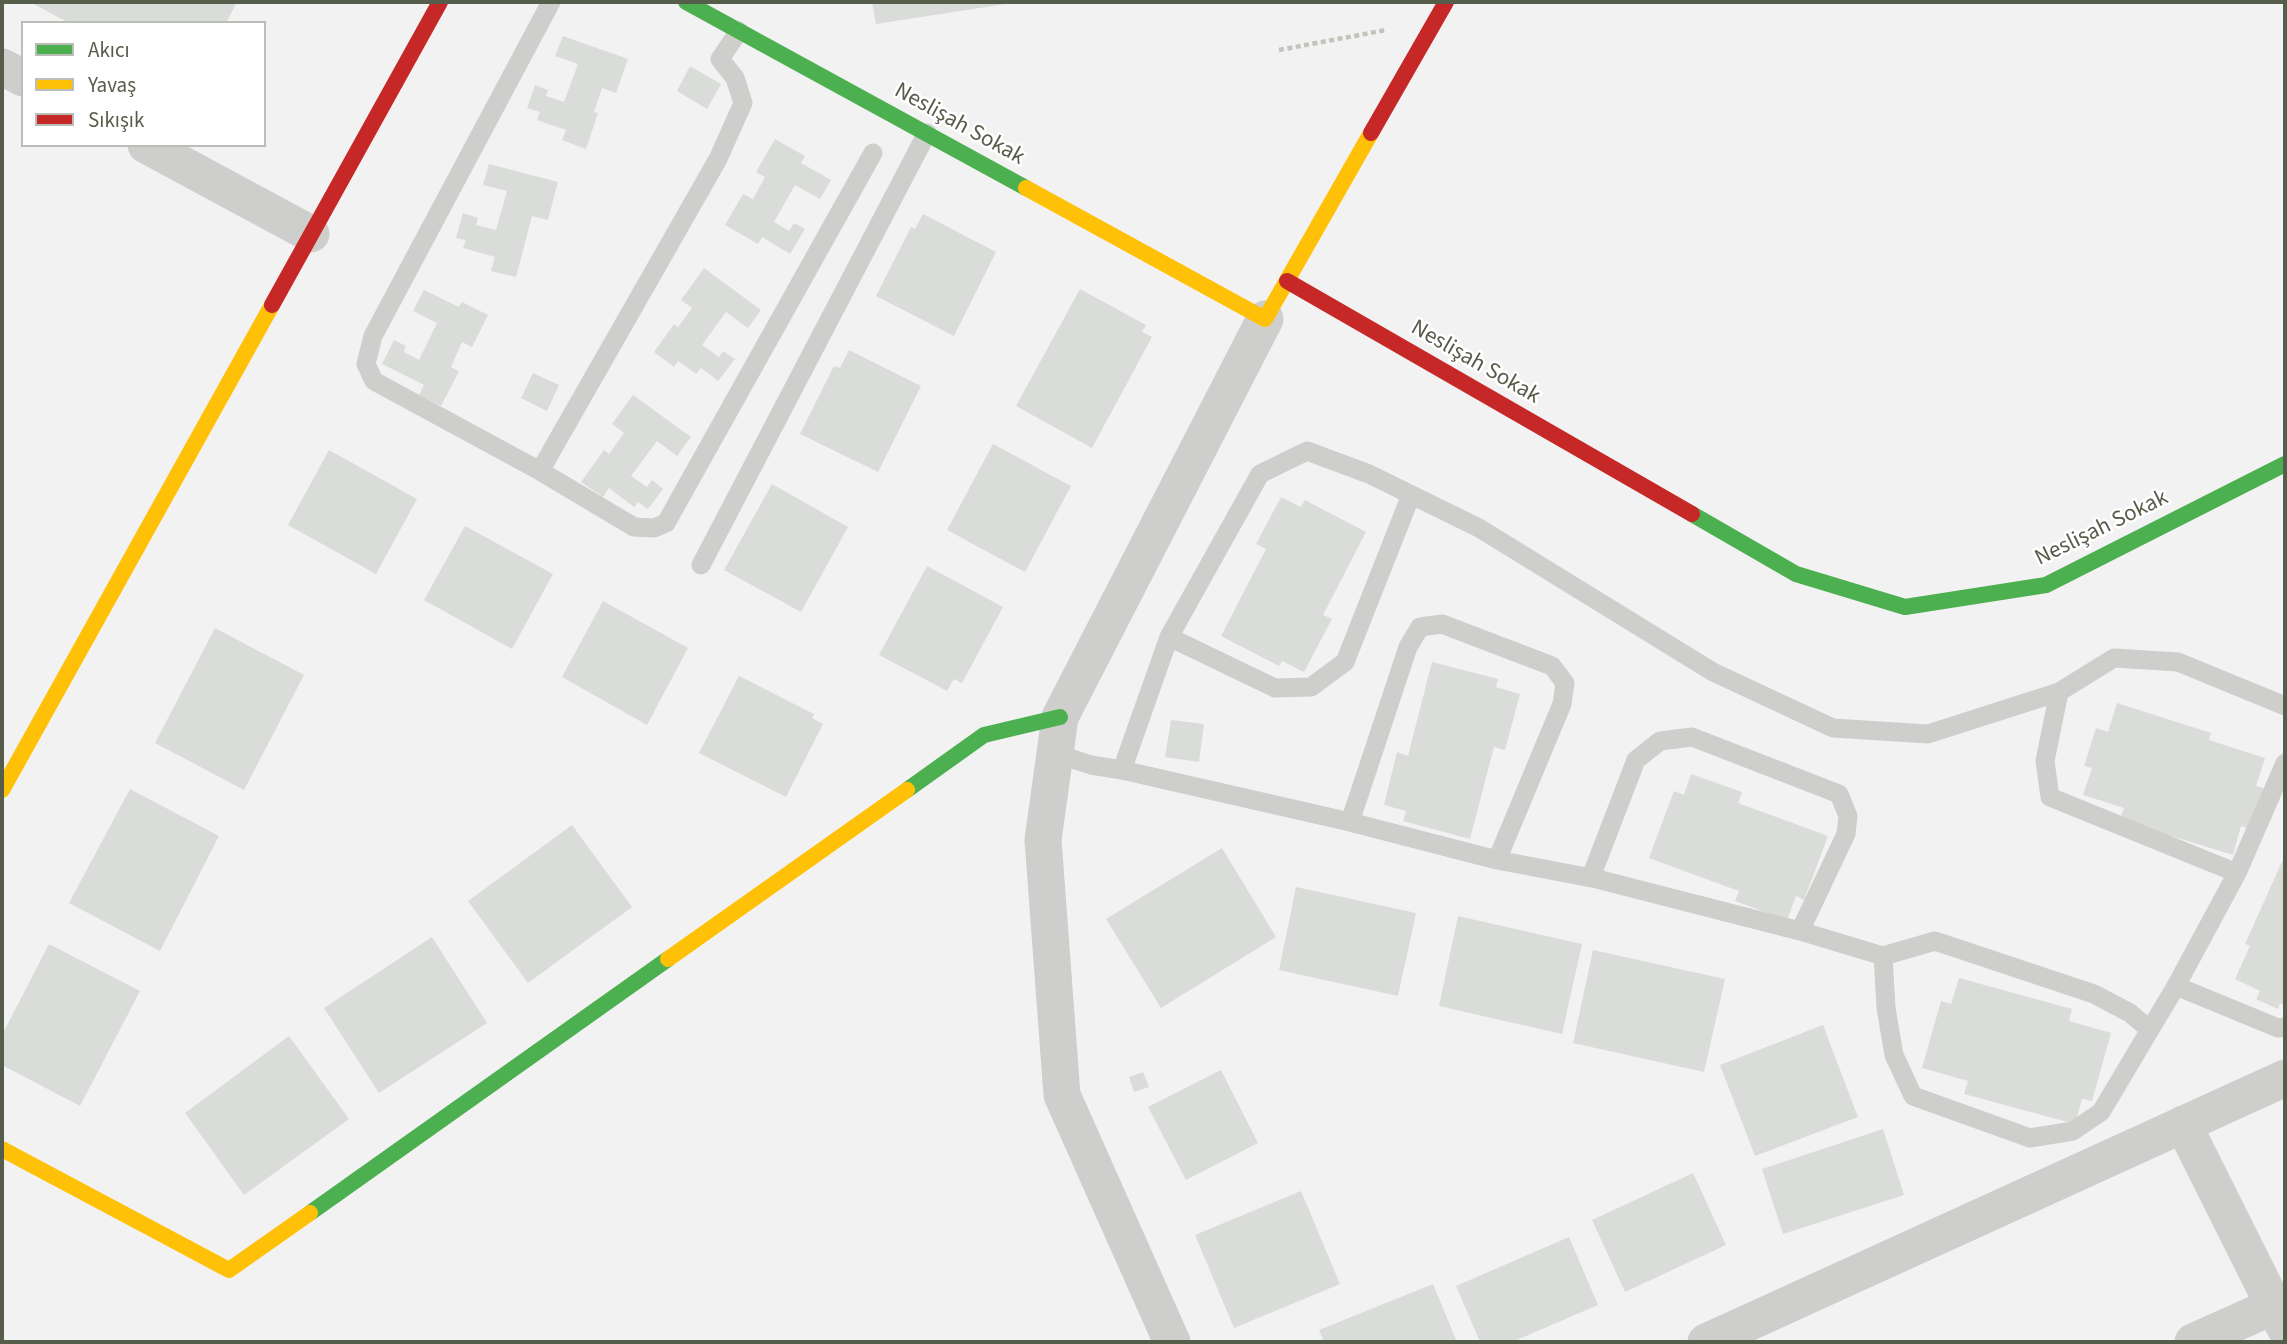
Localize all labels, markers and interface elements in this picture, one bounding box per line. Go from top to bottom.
legend [21,21,266,147]
text: Akıcı [88,35,130,65]
text: Yavaş [88,70,136,100]
street label: Neslişah Sokak [889,78,1029,172]
text: Sıkışık [88,105,144,135]
street label: Neslişah Sokak [1405,315,1545,411]
street label: Neslişah Sokak [2031,485,2173,573]

